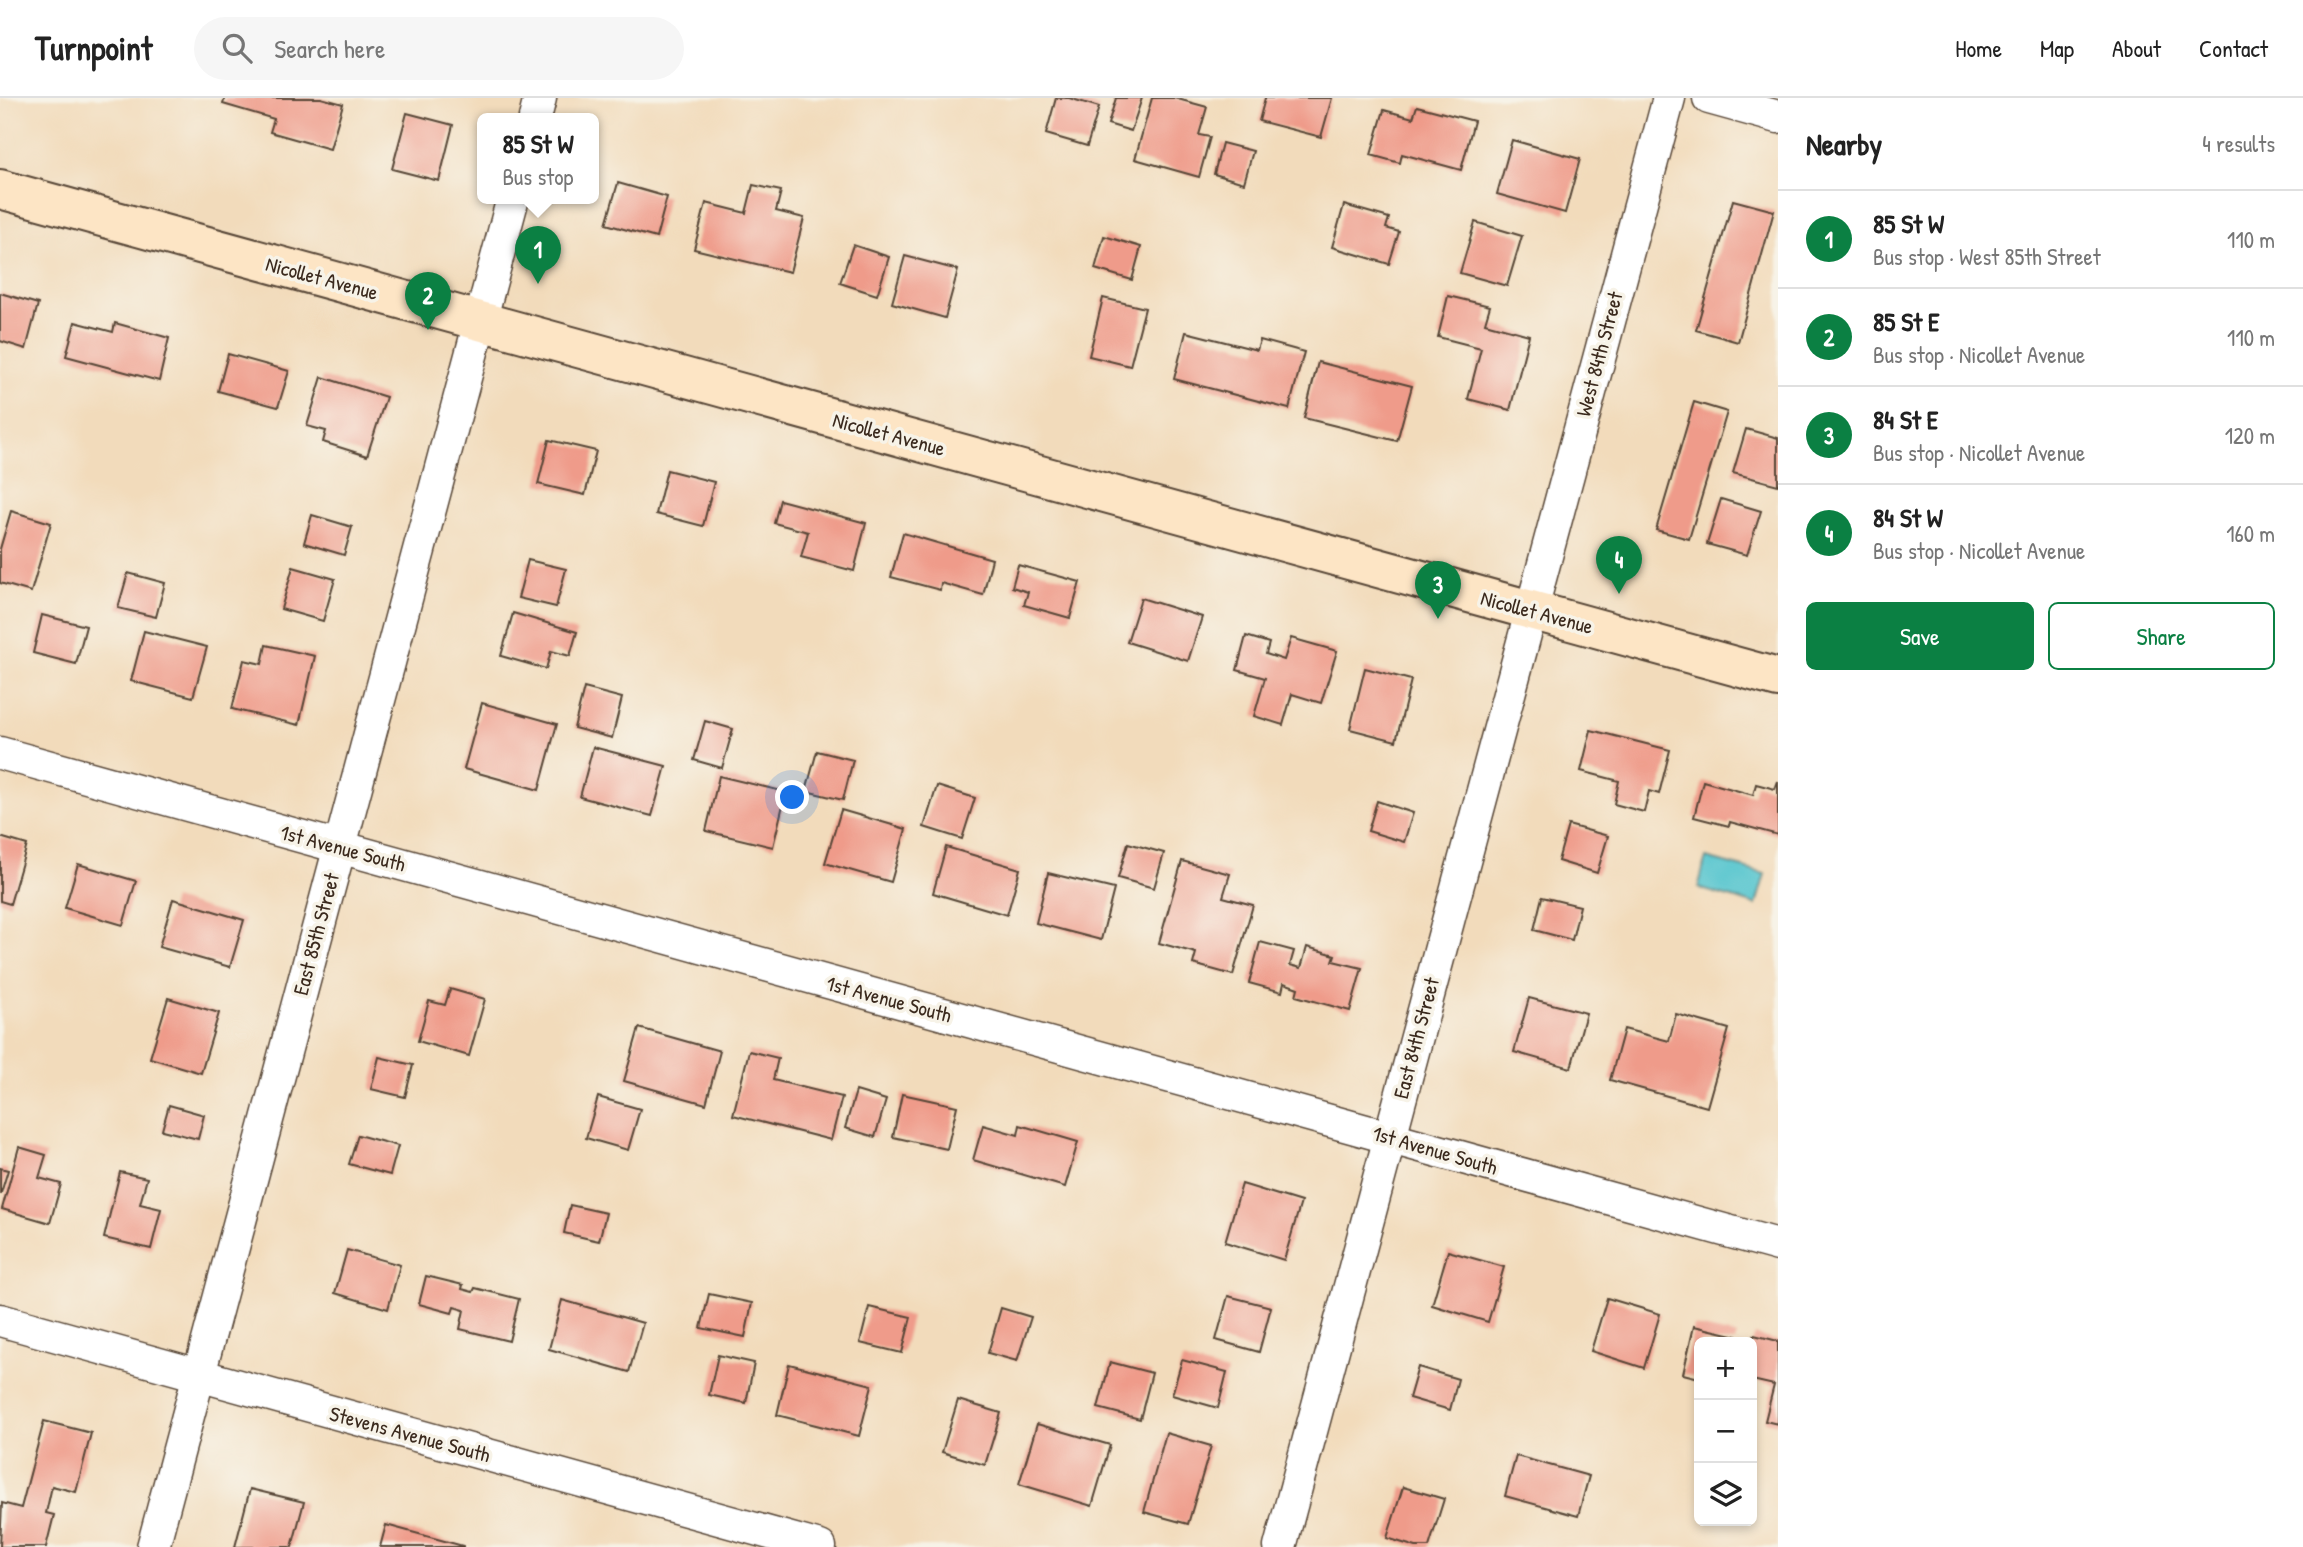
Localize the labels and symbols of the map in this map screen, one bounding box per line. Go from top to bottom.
pin: 1 [515,226,561,284]
street label: Nicollet Avenue [263,249,381,307]
pin: 2 [405,272,451,330]
street label: West 84th Street [1568,288,1630,420]
street label: Nicollet Avenue [830,405,948,463]
pin: 4 [1596,536,1642,594]
pin: 3 [1415,561,1461,619]
street label: Nicollet Avenue [1478,583,1596,641]
your location [775,780,809,814]
street label: 1st Avenue South [277,817,409,879]
street label: East 85th Street [286,869,346,998]
street label: 1st Avenue South [823,968,955,1030]
street label: East 84th Street [1386,973,1446,1102]
street label: 1st Avenue South [1369,1118,1501,1182]
street label: Stevens Avenue South [327,1399,494,1469]

